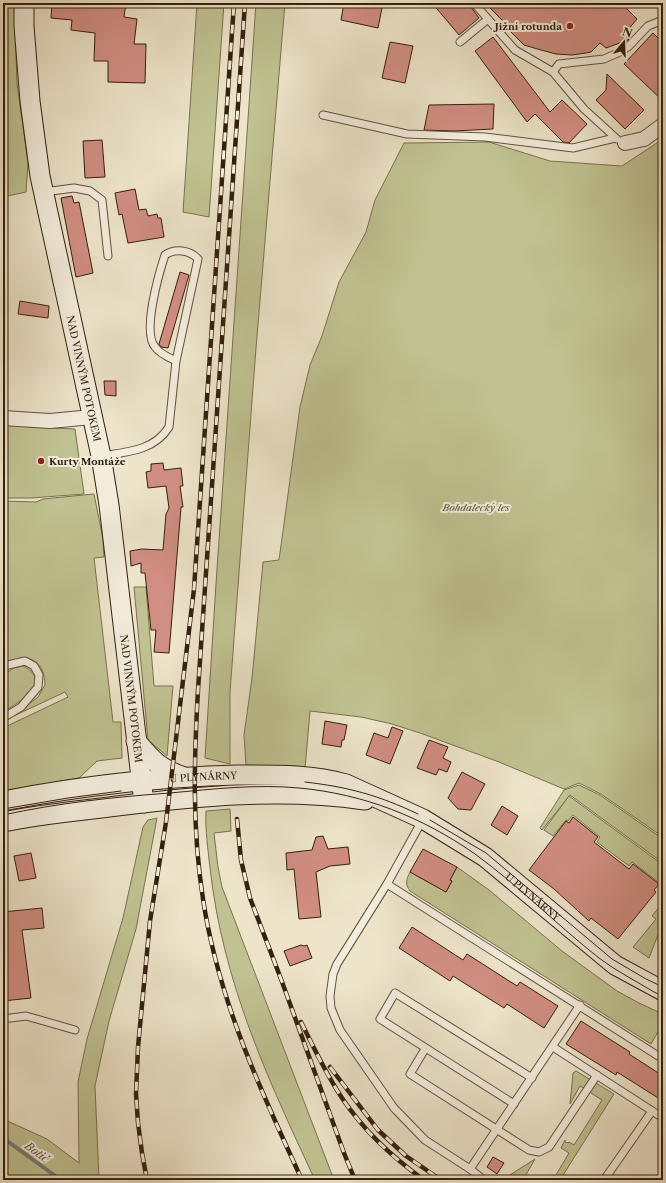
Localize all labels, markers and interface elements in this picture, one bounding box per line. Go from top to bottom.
place label: Jižní rotunda [493,20,562,33]
marker: Jižní rotunda [565,21,575,31]
north arrow [604,22,644,62]
text: N [620,24,634,41]
street label: NAD VINNÝM POTOKEM [64,314,104,443]
place label: Kurty Montáže [49,455,126,468]
marker: Kurty Montáže [36,456,46,466]
park label: Bohdalecký les [441,501,510,514]
street label: NAD VINNÝM POTOKEM [117,634,145,763]
street label: U PLYNÁRNY [169,769,238,785]
street label: U PLYNÁRNY [502,870,564,925]
water label: Botič [21,1138,54,1167]

